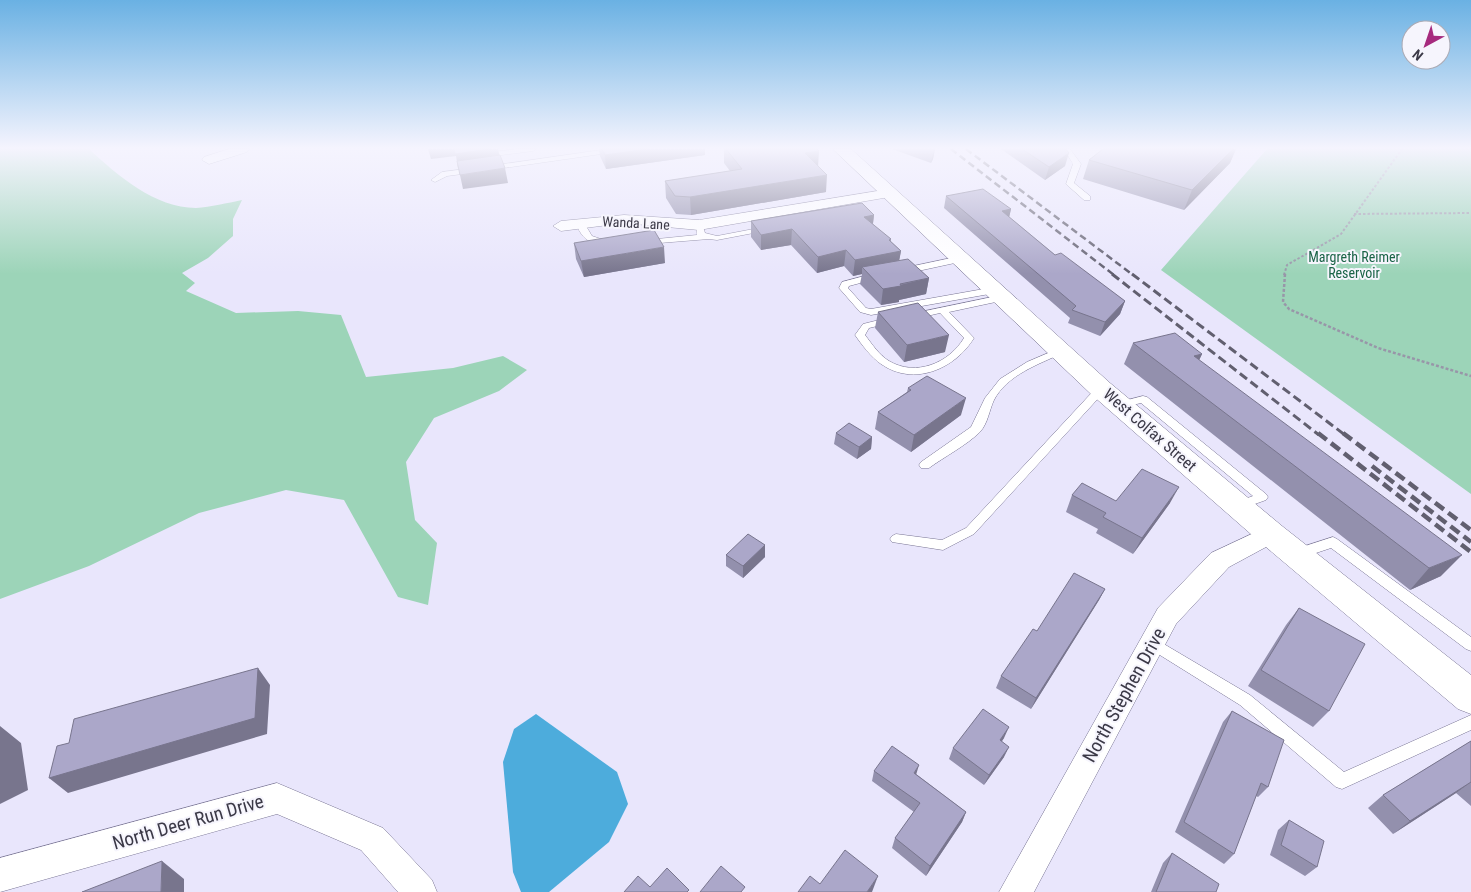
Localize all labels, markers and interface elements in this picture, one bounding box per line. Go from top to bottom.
north arrow [1401,20,1451,70]
text: N [1409,46,1426,64]
street label: Wanda Lane [602,213,671,233]
park label: Margreth Reimer Reservoir [1308,249,1400,281]
street label: West Colfax Street [1100,385,1201,476]
street label: North Stephen Drive [1078,624,1170,766]
street label: North Deer Run Drive [110,789,266,855]

